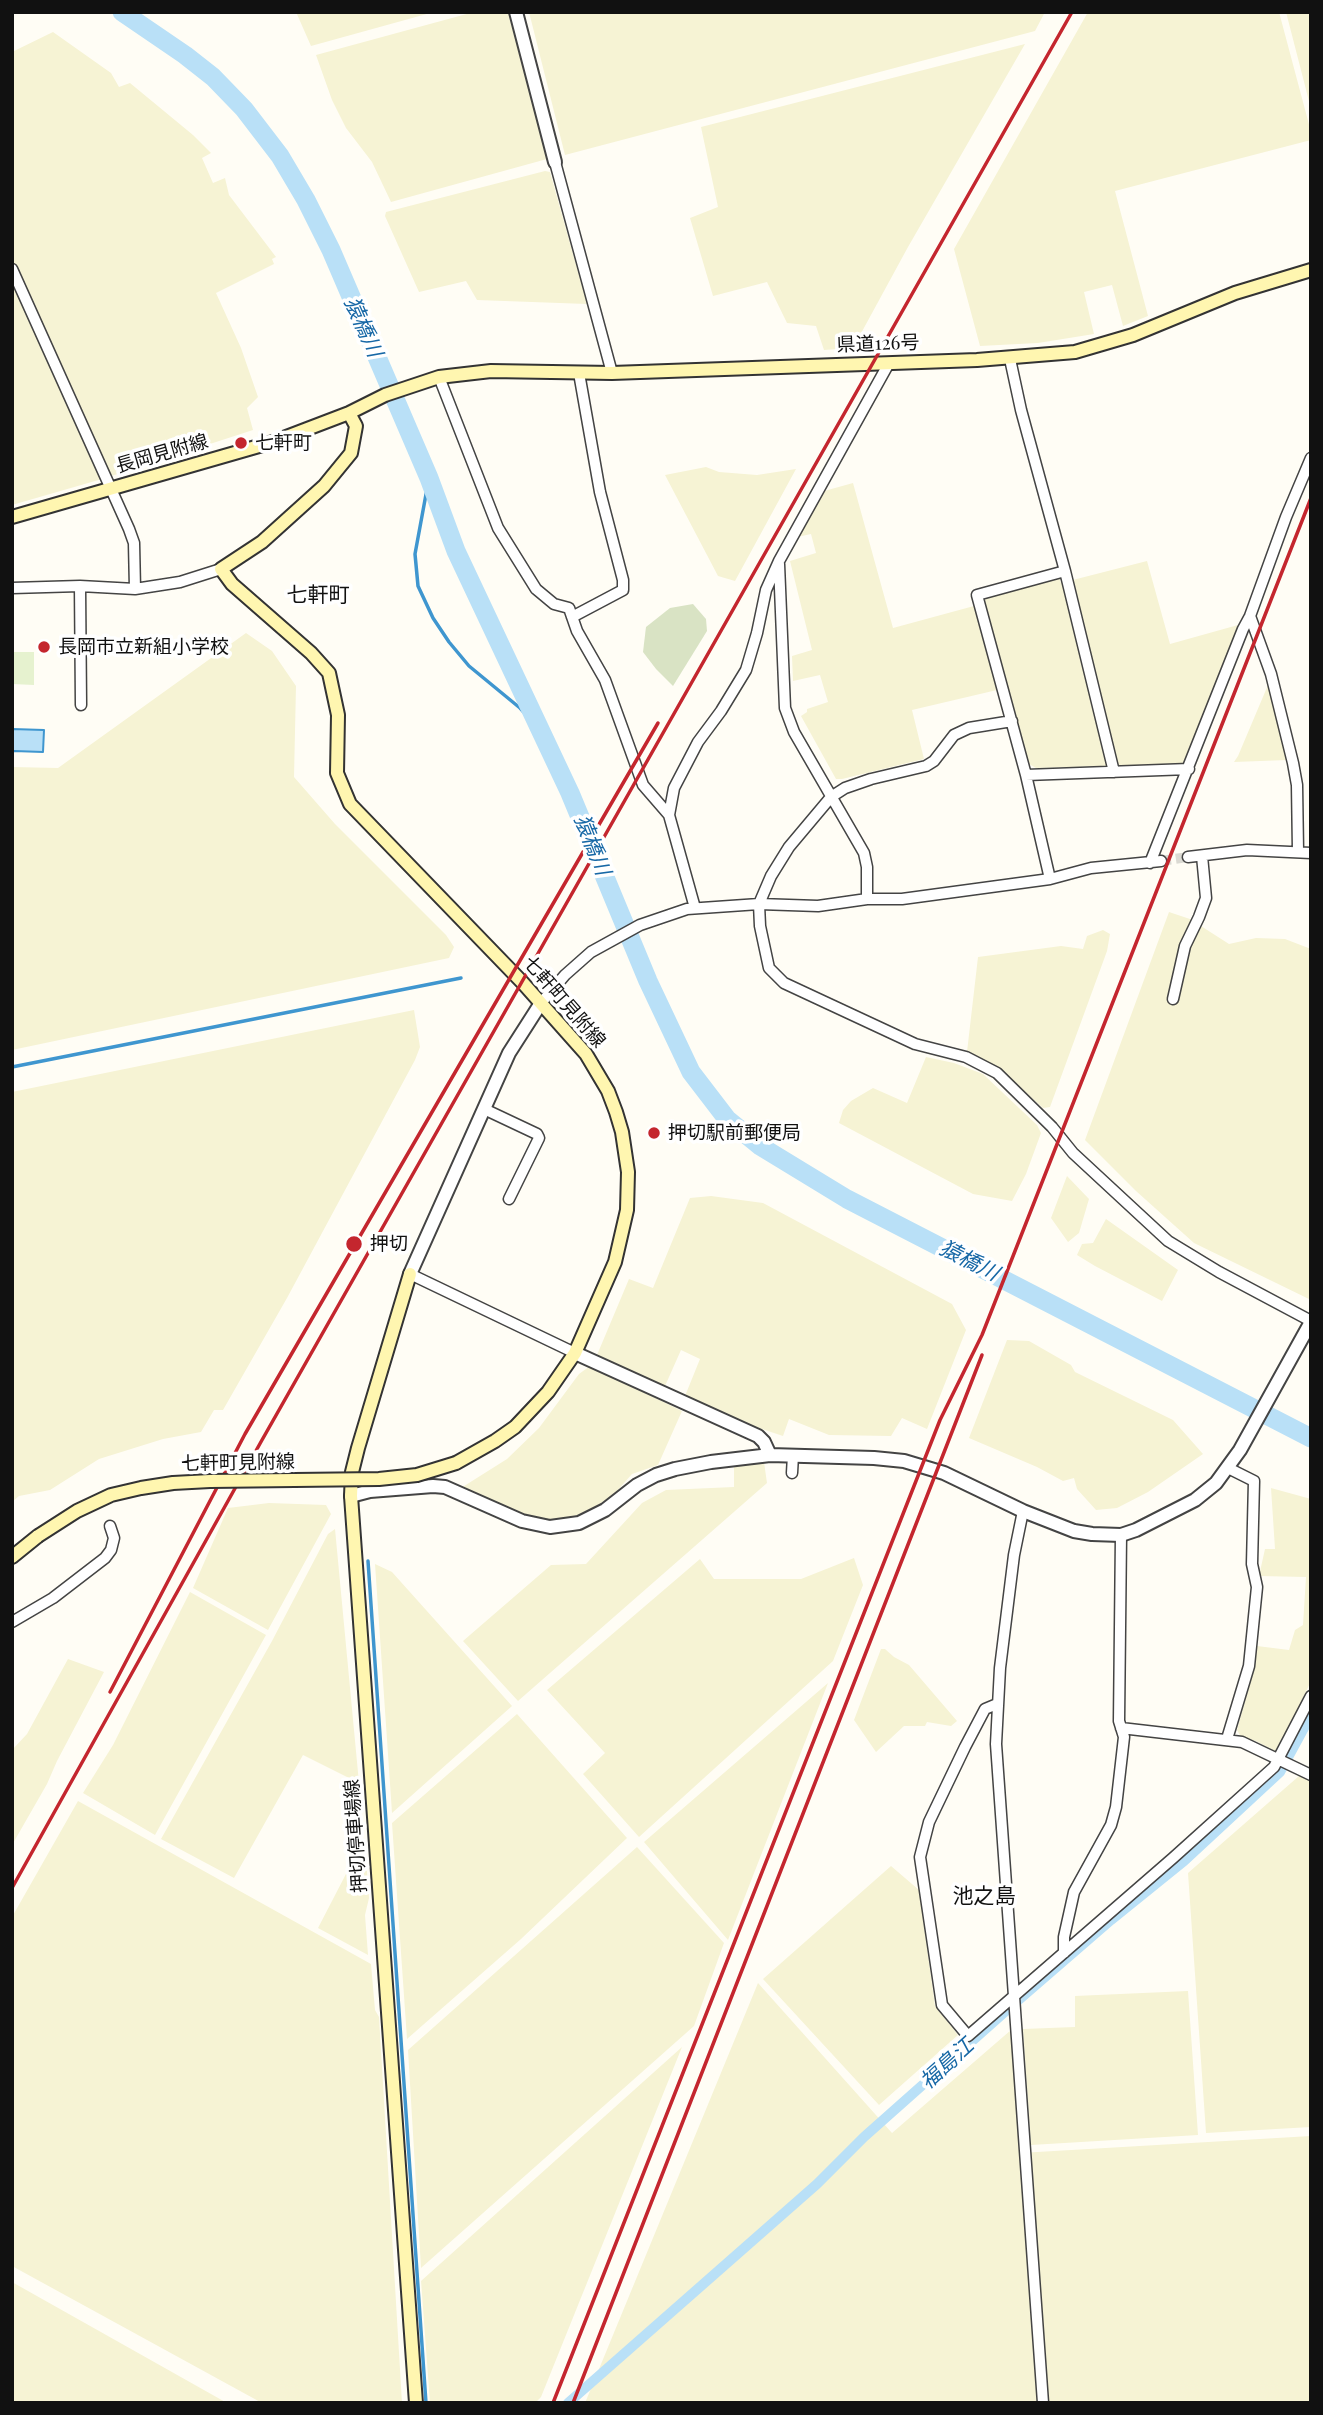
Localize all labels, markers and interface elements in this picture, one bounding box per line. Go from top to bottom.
water label: 猿橋川 [339,293,387,361]
street label: 県道126号 [836,331,920,357]
street label: 長岡見附線 [113,430,211,478]
place label: 七軒町 [255,432,312,454]
marker: 七軒町 [233,435,249,451]
district label: 七軒町 [287,582,349,608]
place label: 長岡市立新組小学校 [58,636,229,658]
marker: 長岡市立新組小学校 [36,639,52,655]
water label: 猿橋川 [569,811,615,879]
street label: 七軒町見附線 [518,952,610,1052]
place label: 押切駅前郵便局 [668,1122,801,1144]
marker: 押切駅前郵便局 [646,1125,662,1141]
place label: 押切 [370,1233,408,1255]
marker: 押切 [344,1234,364,1254]
water label: 猿橋川 [935,1235,1003,1287]
street label: 七軒町見附線 [181,1451,295,1475]
street label: 押切停車場線 [341,1778,371,1894]
district label: 池之島 [953,1883,1015,1909]
water label: 福島江 [915,2034,979,2094]

